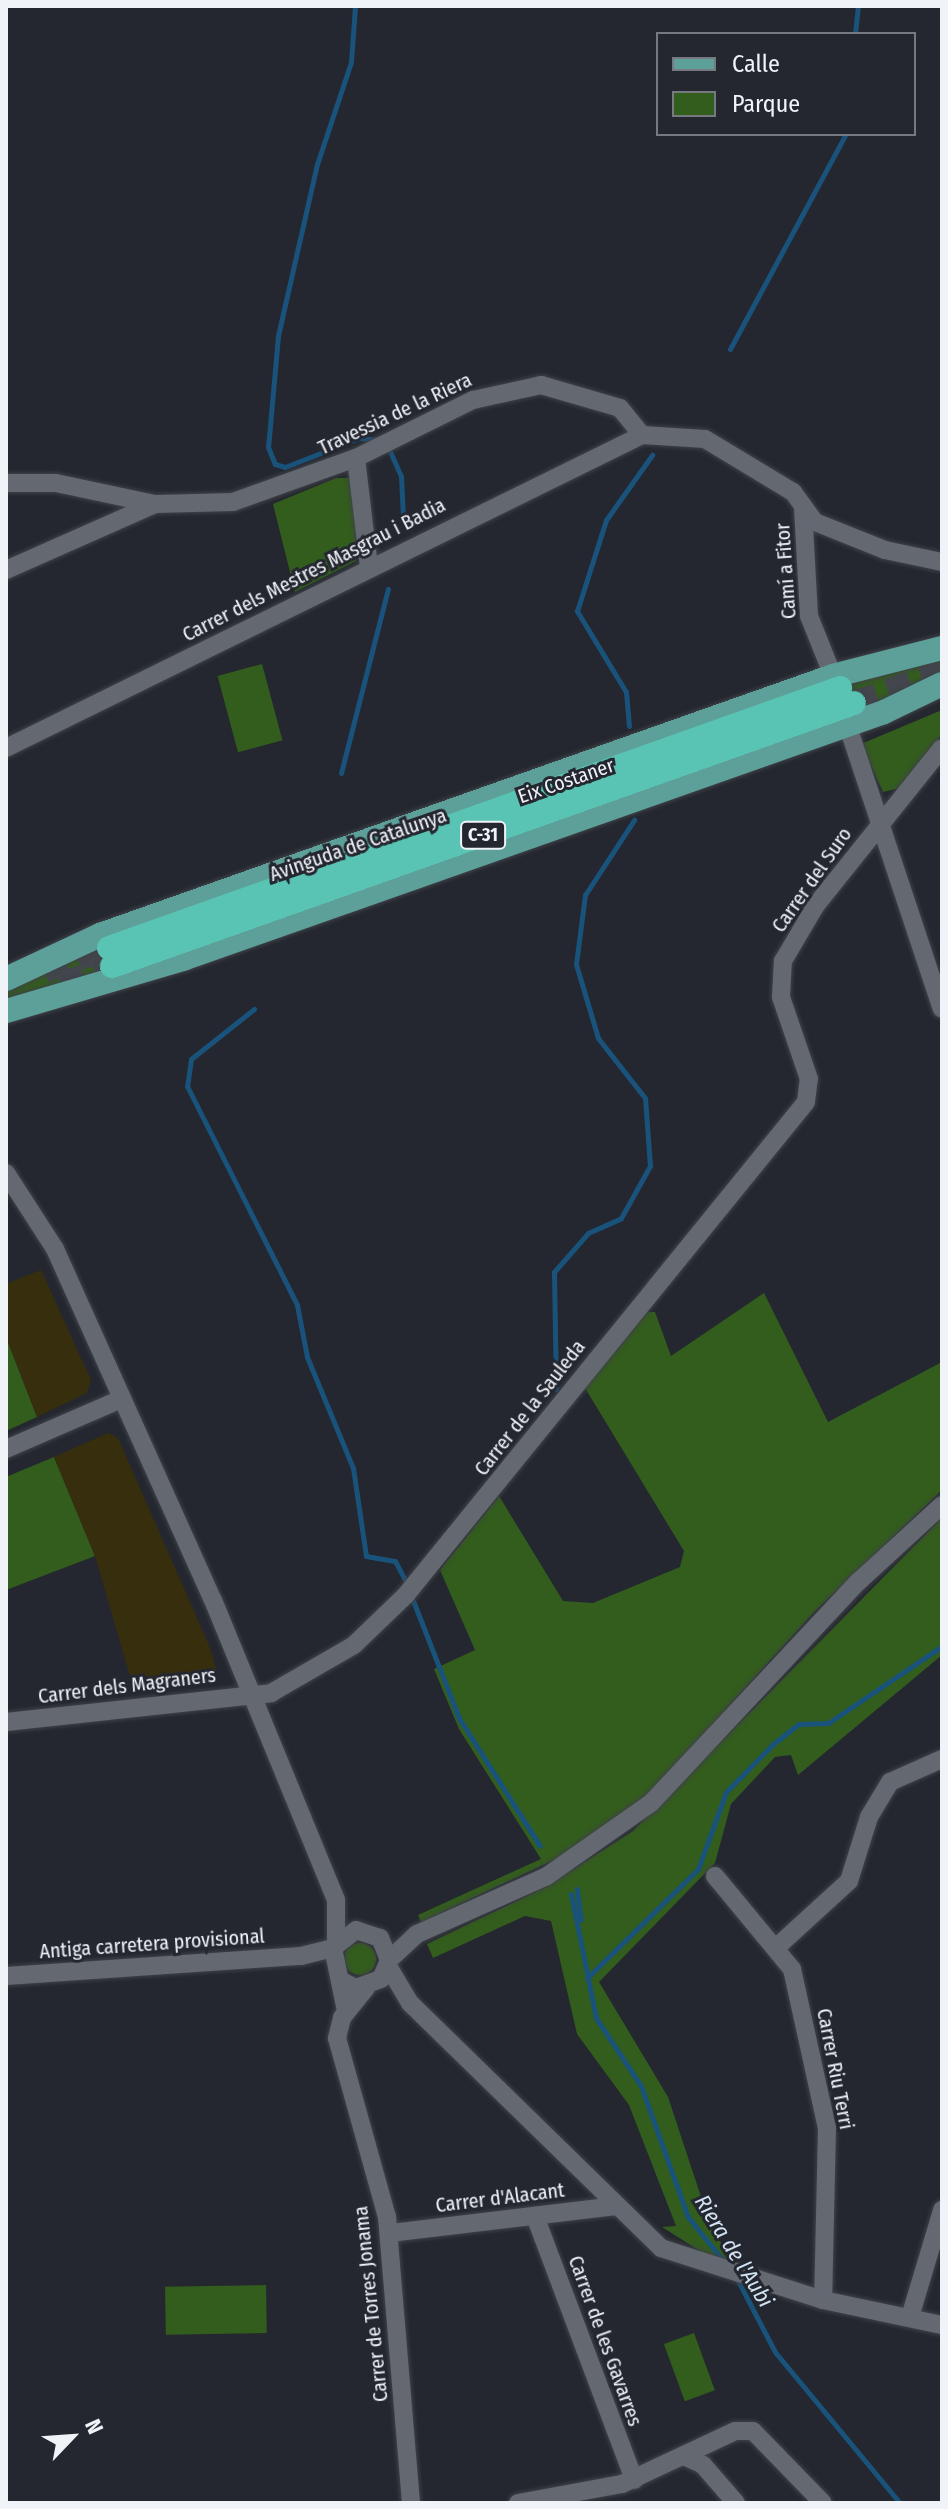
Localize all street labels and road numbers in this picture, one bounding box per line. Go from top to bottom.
street label: Travessia de la Riera [314,368,476,460]
street label: Carrer dels Mestres Masgrau i Badia [179,493,449,647]
street label: Camí a Fitor [771,522,801,620]
street label: Eix Costaner [515,753,617,809]
street label: Avinguda de Catalunya [266,803,450,887]
road number: C-31 [459,821,507,849]
street label: Carrer del Suro [767,823,857,937]
street label: Carrer de la Sauleda [470,1335,590,1481]
street label: Carrer dels Magraners [37,1663,217,1709]
street label: Antiga carretera provisional [39,1924,265,1964]
street label: Carrer Riu Terri [811,2006,859,2132]
street label: Carrer d'Alacant [434,2178,566,2218]
street label: Carrer de Torres Jonama [349,2205,393,2403]
street label: Carrer de les Gavarres [563,2253,647,2429]

